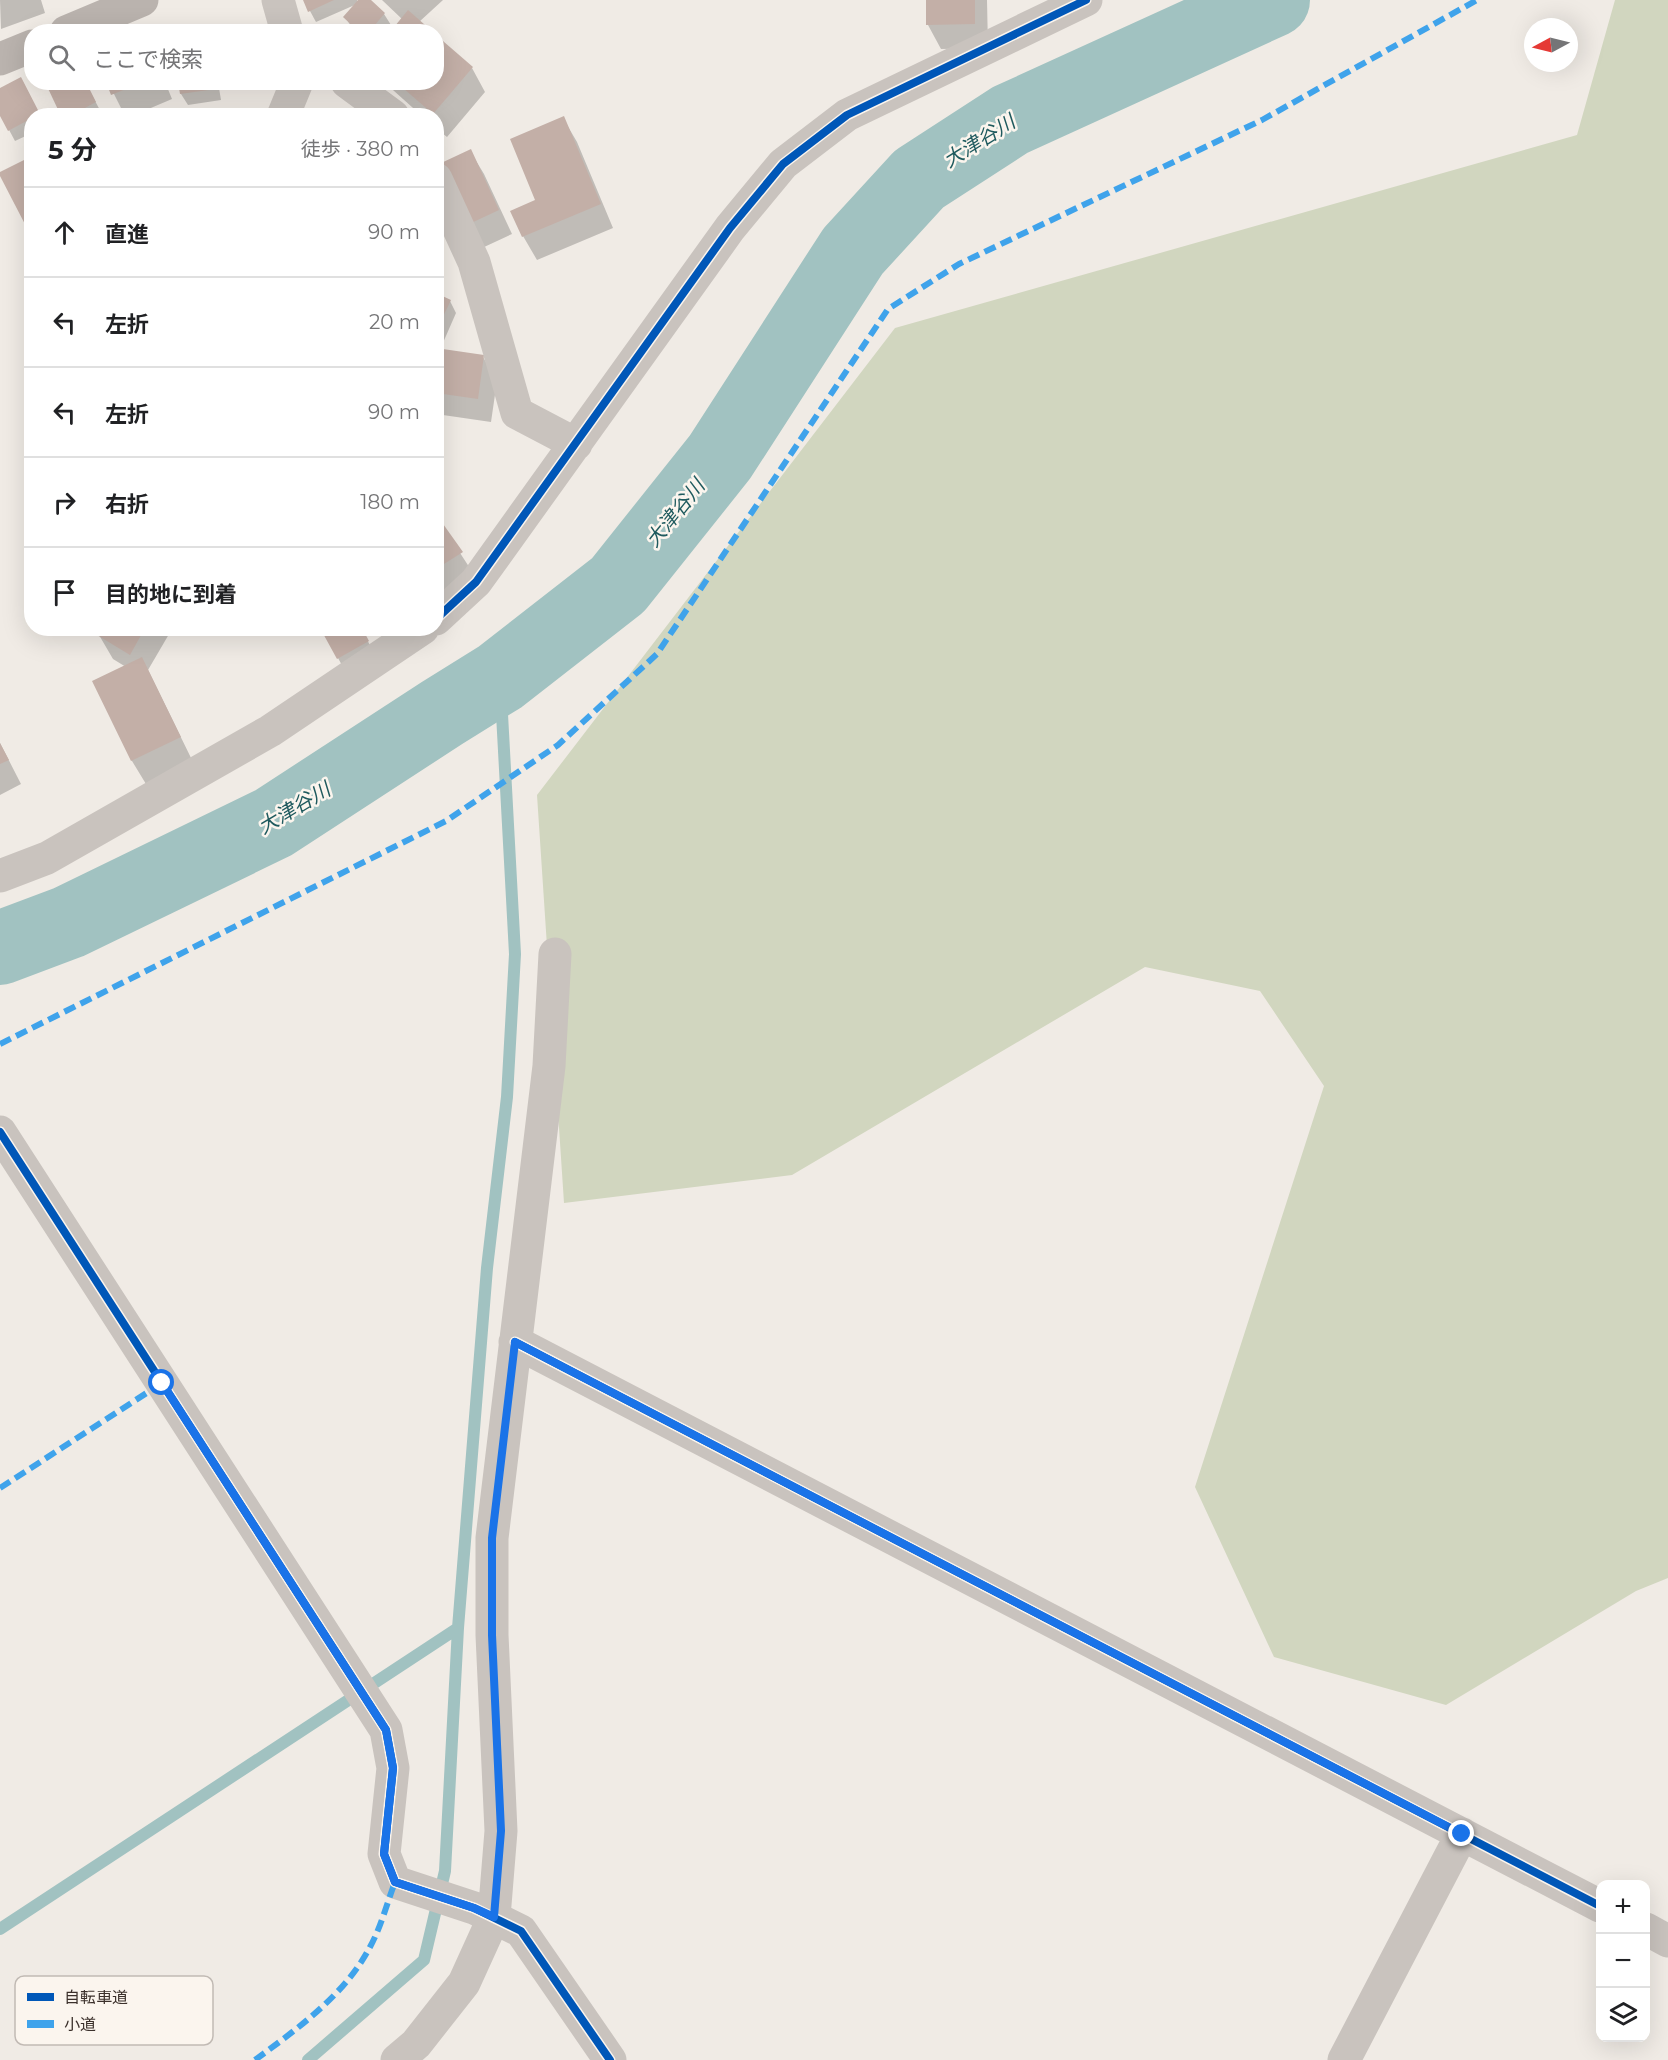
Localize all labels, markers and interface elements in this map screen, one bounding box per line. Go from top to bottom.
north arrow [1524,18,1578,72]
search box [24,24,444,90]
icon: search [45,41,78,74]
text: ここで検索 [93,46,203,73]
water label: 大津谷川 [939,109,1021,172]
text: 5 分 [48,134,97,166]
text: 徒歩 · 380 m [301,137,420,161]
icon: ahead [48,216,81,249]
text: 90 m [368,220,420,244]
text: 直進 [105,221,149,248]
icon: left [48,306,81,339]
text: 20 m [369,310,420,334]
text: 左折 [105,311,149,338]
icon: left [48,396,81,429]
text: 90 m [368,400,420,424]
text: 左折 [105,401,149,428]
water label: 大津谷川 [641,473,711,552]
icon: right [48,486,81,519]
text: 180 m [360,490,420,514]
text: 右折 [105,491,149,518]
icon: arrive [48,576,81,609]
text: 目的地に到着 [105,581,237,608]
water label: 大津谷川 [254,776,336,839]
route start [148,1369,174,1395]
route end [1448,1820,1474,1846]
map controls [1596,1880,1650,2042]
button: + [1596,1880,1650,1934]
button: − [1596,1934,1650,1988]
legend [15,1976,213,2045]
text: 自転車道 [64,1988,128,2007]
button: layers [1596,1988,1650,2042]
text: 小道 [64,2015,96,2034]

